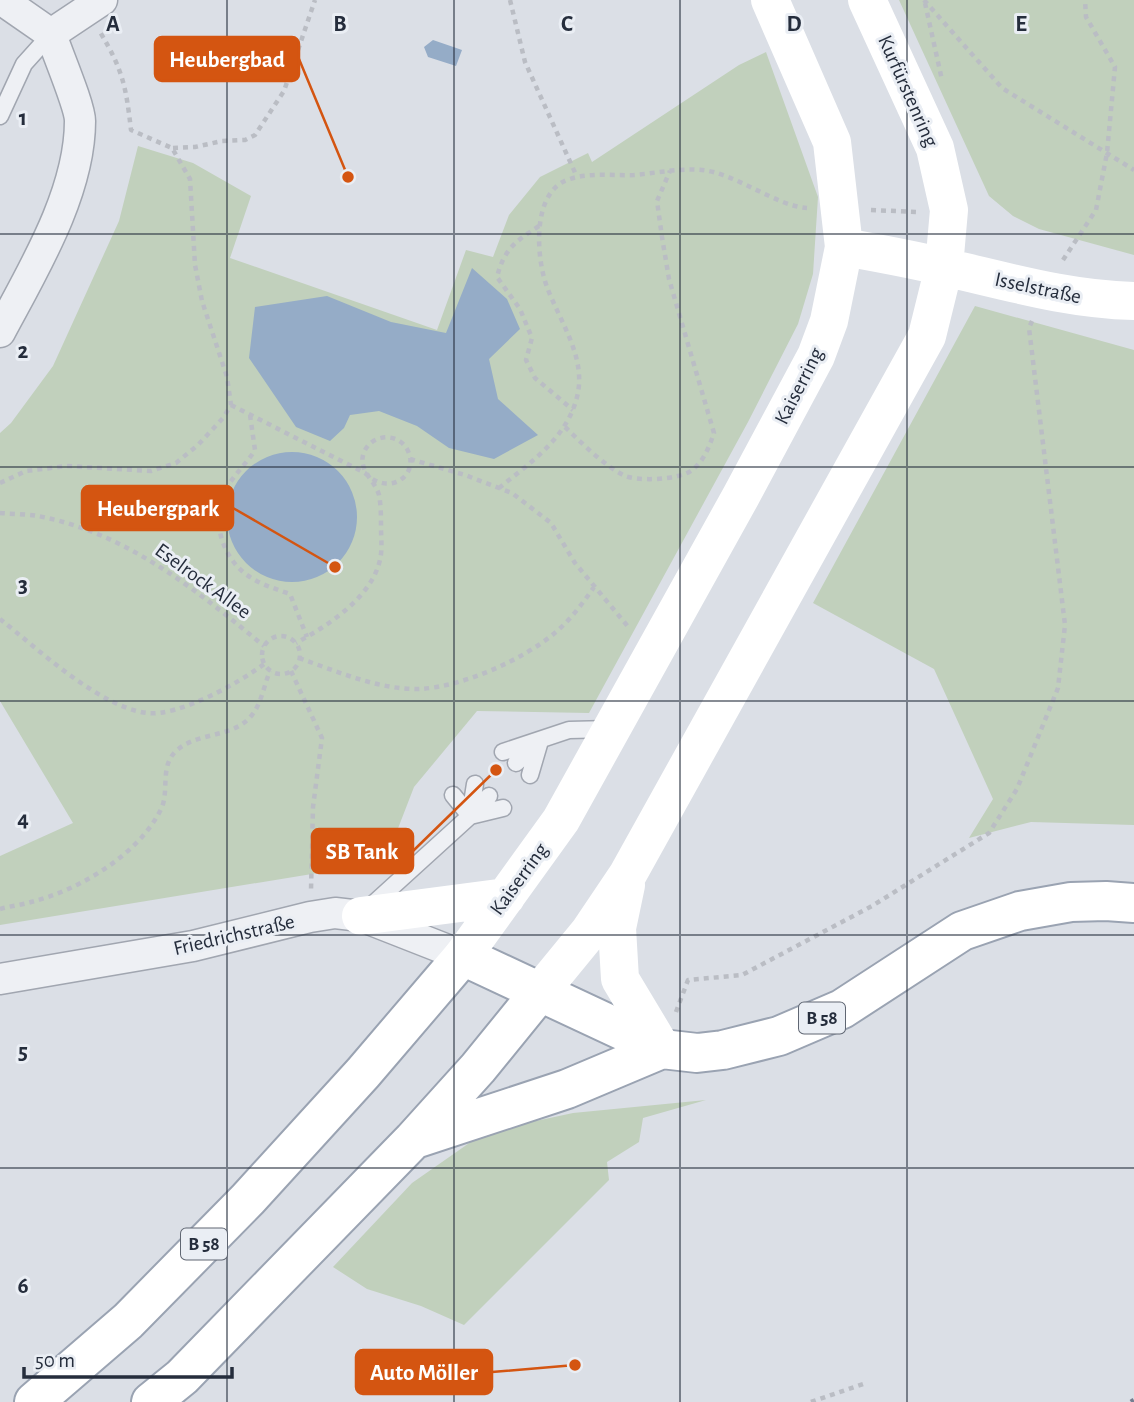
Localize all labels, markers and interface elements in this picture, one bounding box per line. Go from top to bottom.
text: A [106,13,120,36]
text: B [333,13,347,36]
text: C [561,13,573,36]
text: D [786,13,802,36]
text: E [1015,13,1027,36]
street label: Kurfürstenring [874,32,942,151]
callout: Heubergbad [155,37,299,81]
text: Heubergbad [169,49,285,72]
text: 1 [19,107,27,130]
street label: Isselstraße [993,269,1083,307]
text: 2 [18,340,29,363]
street label: Kaiserring [771,343,828,428]
callout: Heubergpark [82,486,233,530]
text: Heubergpark [97,498,220,521]
street label: Eselrock Allee [151,539,255,623]
text: 3 [18,574,28,597]
text: 4 [17,808,29,831]
callout: SB Tank [312,829,413,873]
street label: Kaiserring [486,839,552,919]
text: SB Tank [326,841,399,864]
street label: Friedrichstraße [171,911,297,959]
road number: B 58 [799,1002,845,1034]
text: 5 [18,1041,28,1064]
road number: B 58 [181,1228,227,1260]
text: 6 [17,1275,29,1298]
scale bar [24,1336,233,1380]
text: 50 m [35,1350,75,1371]
callout: Auto Möller [356,1350,492,1394]
text: Auto Möller [370,1362,478,1385]

